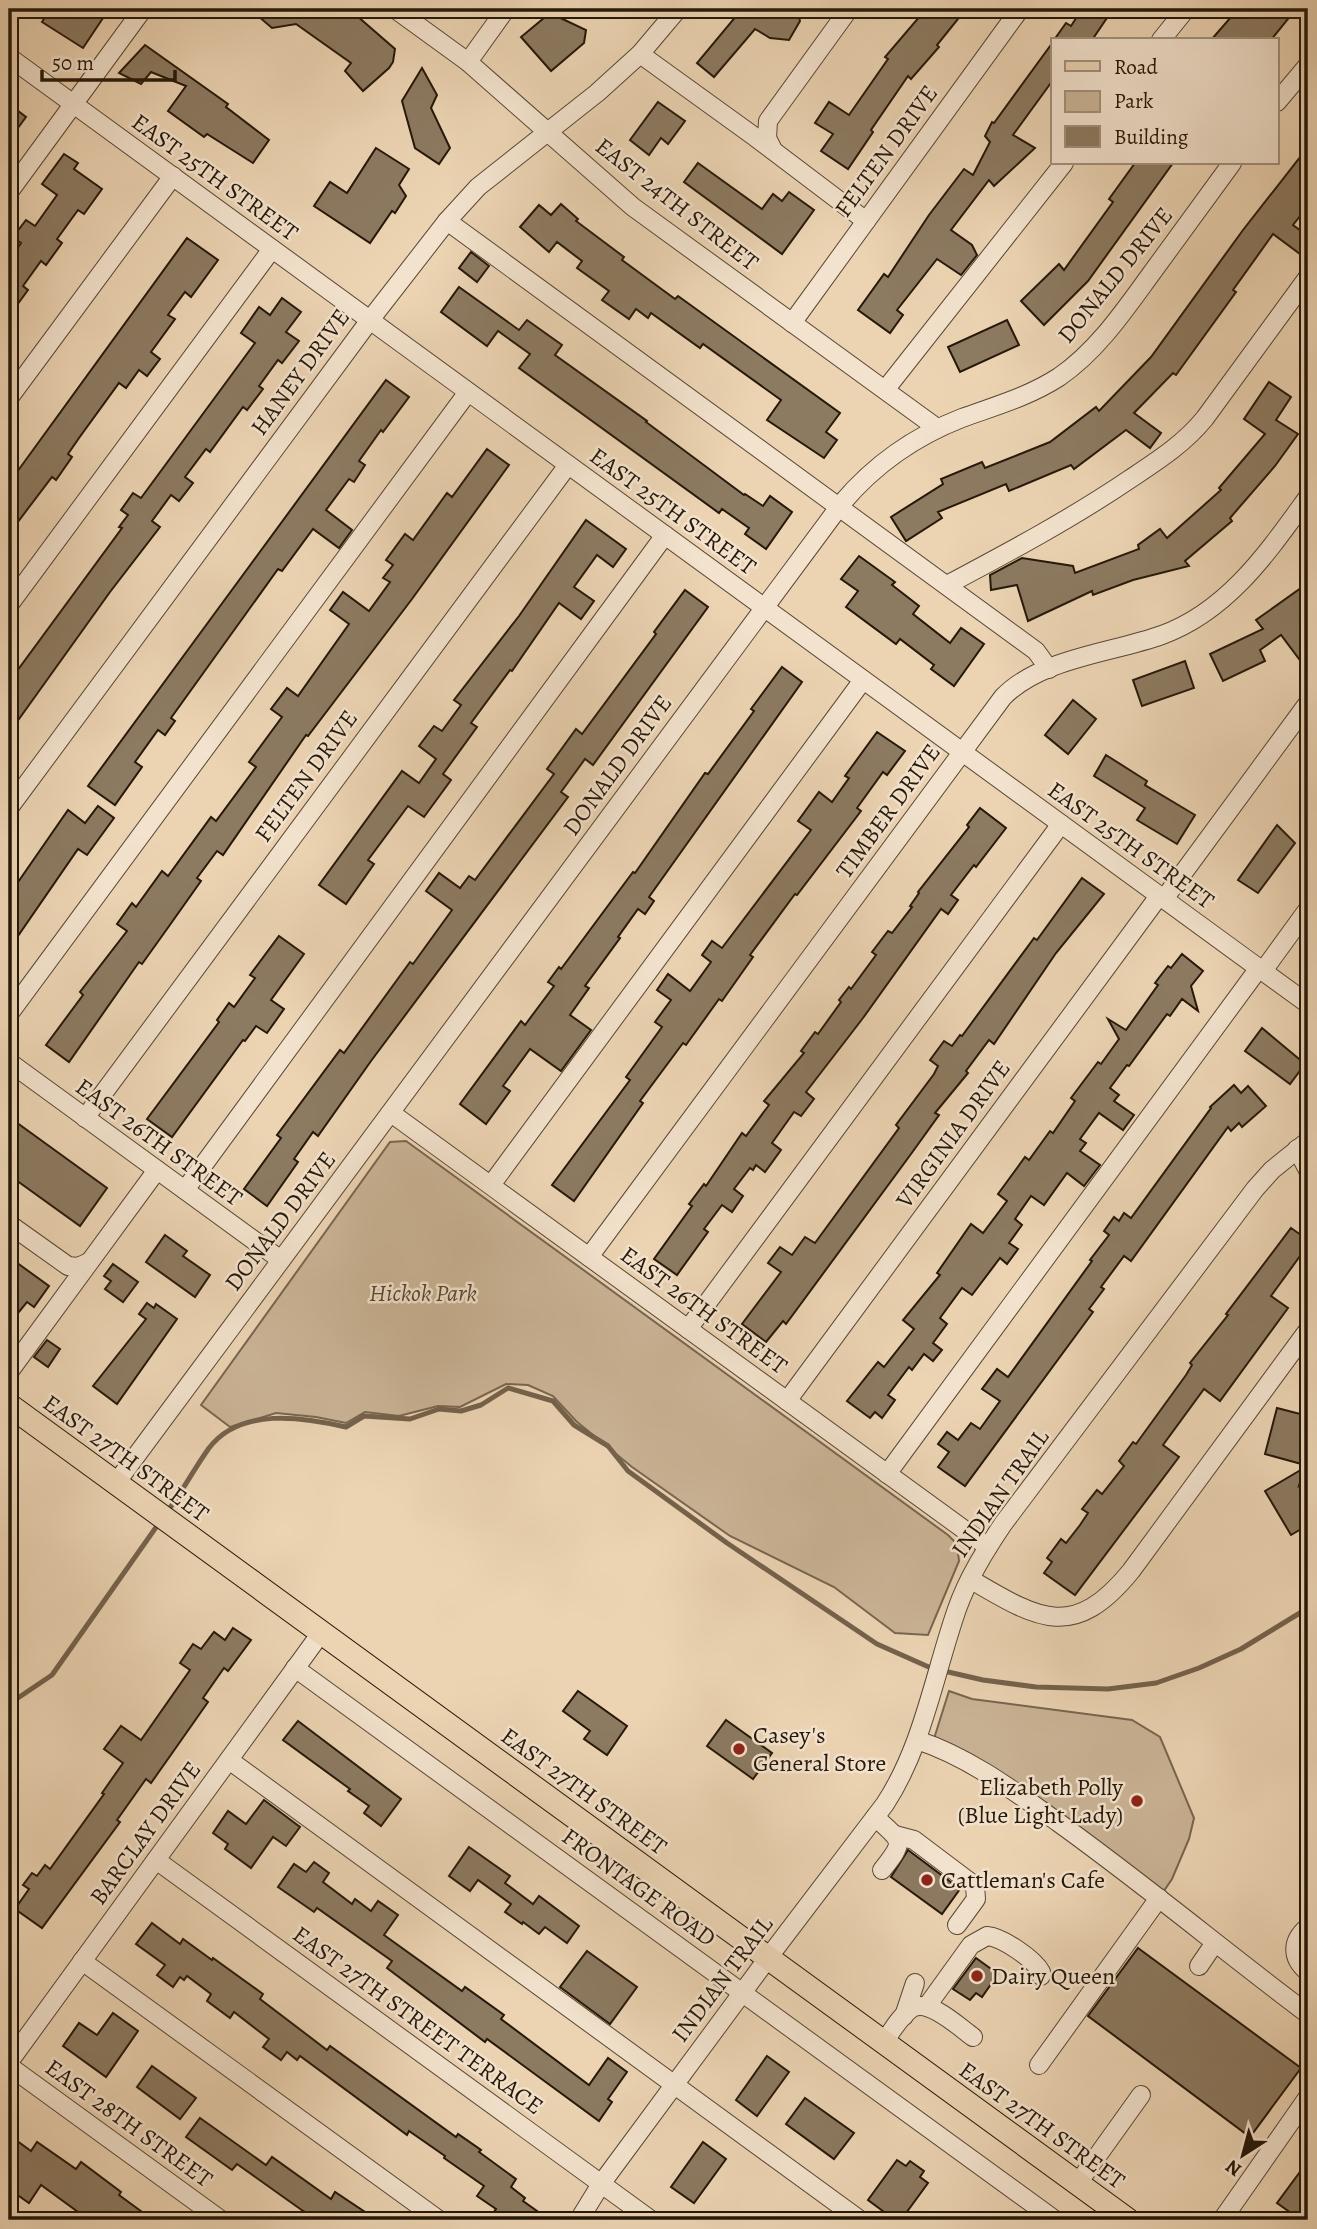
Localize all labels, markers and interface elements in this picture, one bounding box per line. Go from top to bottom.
scale bar [42,38,175,82]
legend [1051,38,1278,164]
text: 50 m [52,49,94,77]
text: Road [1114,53,1158,81]
street label: FELTEN DRIVE [827,78,945,224]
text: Park [1114,87,1154,115]
street label: EAST 25TH STREET [125,106,305,248]
text: Building [1114,123,1189,151]
street label: EAST 24TH STREET [589,130,765,278]
street label: DONALD DRIVE [1050,200,1180,350]
street label: HANEY DRIVE [243,302,357,442]
street label: EAST 25TH STREET [583,440,763,582]
street label: DONALD DRIVE [555,688,679,842]
street label: FELTEN DRIVE [247,703,365,849]
street label: TIMBER DRIVE [828,737,948,885]
street label: EAST 25TH STREET [1041,774,1221,916]
street label: VIRGINIA DRIVE [888,1053,1018,1215]
street label: EAST 26TH STREET [69,1071,249,1213]
street label: DONALD DRIVE [217,1145,343,1297]
street label: EAST 26TH STREET [614,1239,794,1381]
park label: Hickok Park [369,1277,477,1309]
street label: EAST 27TH STREET [36,1387,216,1529]
street label: INDIAN TRAIL [944,1422,1057,1564]
place label: Casey's General Store [753,1719,886,1779]
street label: EAST 27TH STREET [494,1720,674,1862]
marker: Casey's General Store [731,1741,747,1757]
street label: BARCLAY DRIVE [82,1755,208,1911]
place label: Elizabeth Polly (Blue Light Lady) [958,1771,1123,1831]
marker: Elizabeth Polly (Blue Light Lady) [1129,1793,1145,1809]
street label: FRONTAGE ROAD [556,1820,722,1954]
place label: Cattleman's Cafe [941,1864,1105,1896]
marker: Cattleman's Cafe [919,1872,935,1888]
street label: INDIAN TRAIL [664,1909,780,2048]
street label: EAST 27TH STREET TERRACE [286,1918,550,2122]
place label: Dairy Queen [991,1960,1115,1992]
marker: Dairy Queen [969,1968,985,1984]
street label: EAST 28TH STREET [39,2051,219,2195]
street label: EAST 27TH STREET [952,2054,1132,2196]
north arrow [1208,2120,1278,2190]
text: N [1220,2153,1247,2183]

